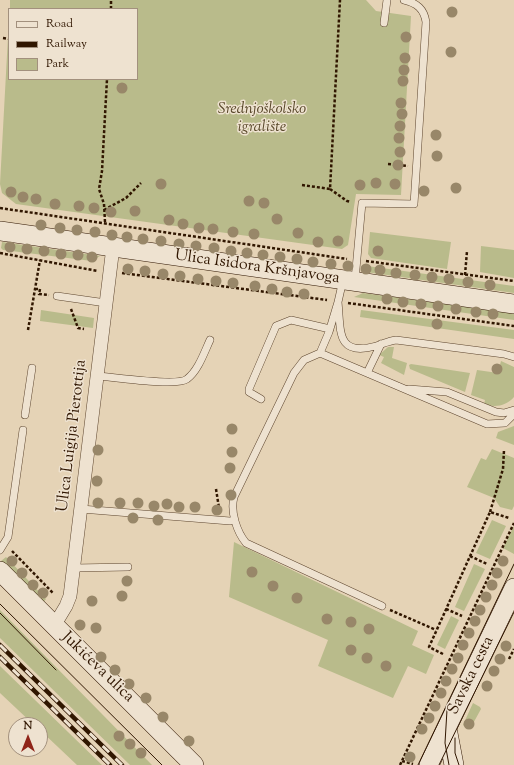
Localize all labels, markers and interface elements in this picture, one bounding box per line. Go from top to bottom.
legend [8,8,138,80]
text: Road [46,15,73,33]
text: Railway [46,35,87,53]
text: Park [46,55,69,73]
park label: Srednjoškolsko igralište [218,100,306,138]
street label: Ulica Isidora Kršnjavoga [173,247,341,289]
street label: Ulica Luigija Pierottija [54,359,92,513]
street label: Jukićeva ulica [57,629,137,707]
street label: Savska cesta [445,634,499,718]
north arrow [8,717,48,757]
text: N [24,718,32,734]

